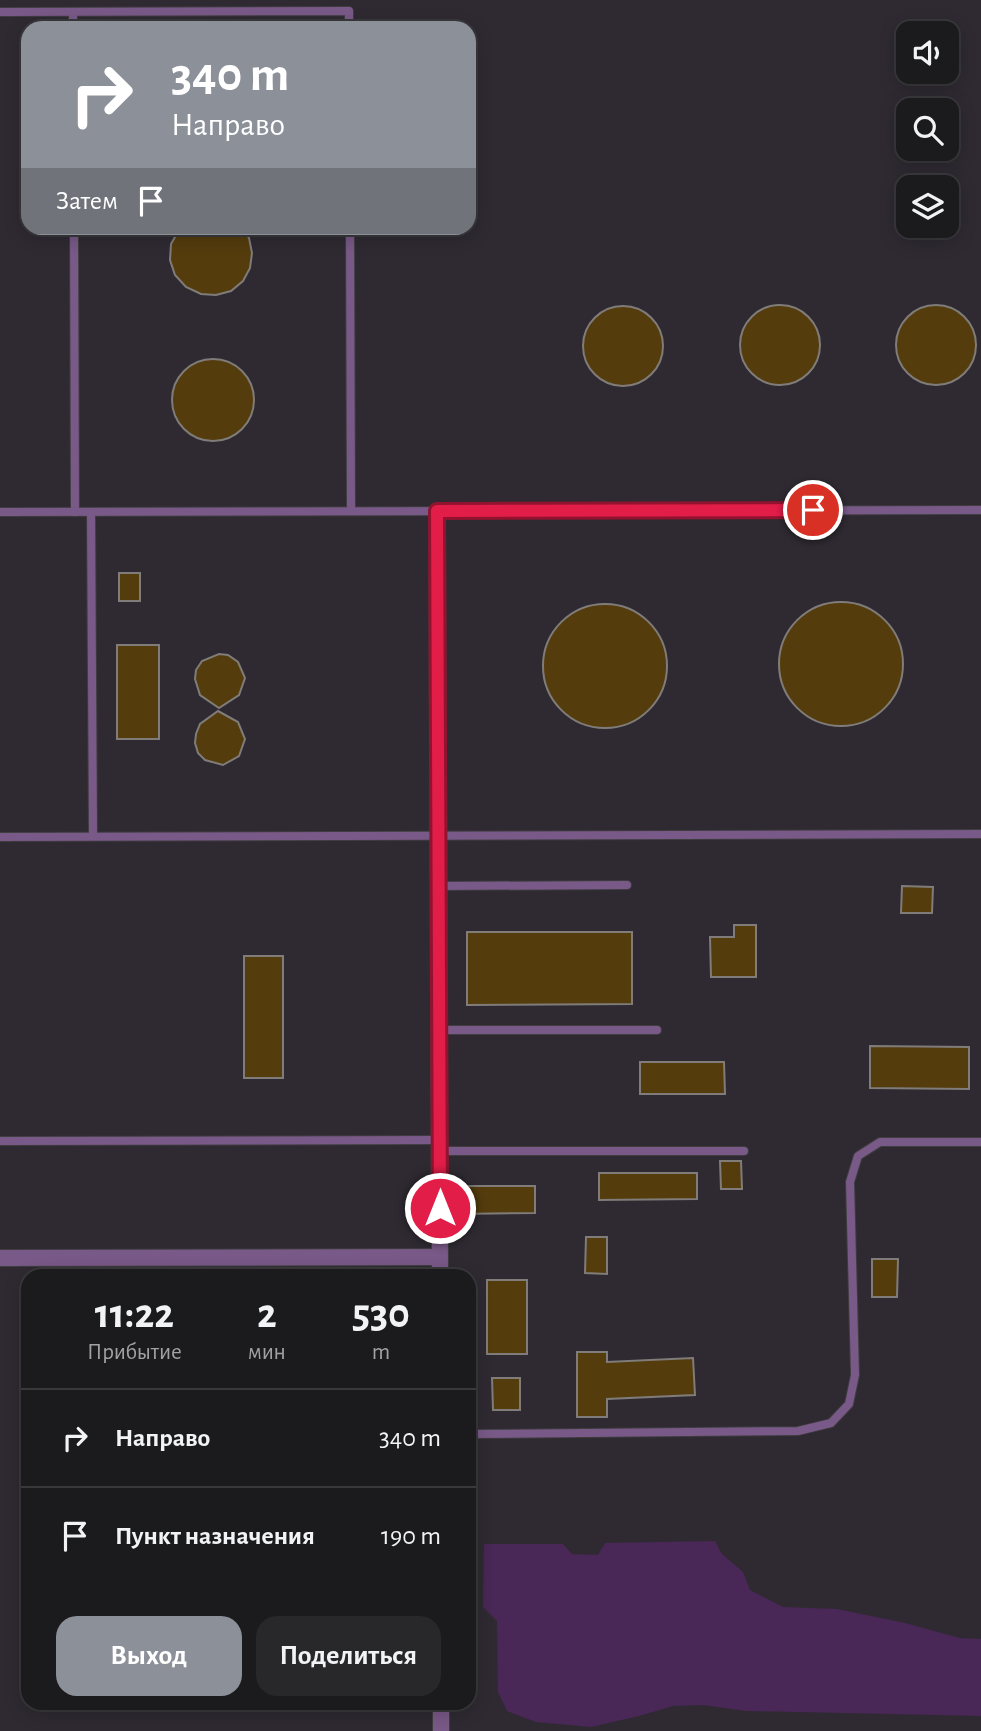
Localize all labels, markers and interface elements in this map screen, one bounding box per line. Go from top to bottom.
map controls [896,21,959,238]
button: sound [896,21,959,84]
icon: right [56,49,147,140]
text: 340 m [171,51,289,100]
button: search [896,98,959,161]
text: Направо [171,109,285,141]
button: layers [896,175,959,238]
icon: arrive [132,182,170,220]
text: Затем [56,188,118,214]
pin [783,480,843,540]
icon: arrive [794,491,832,529]
position arrow [403,1171,477,1245]
text: 11:22 [95,1293,174,1335]
text: 2 [257,1293,277,1335]
text: 530 [352,1293,410,1335]
text: Прибытие [87,1341,182,1364]
text: мин [248,1341,286,1364]
text: m [372,1341,390,1364]
icon: right [56,1419,94,1457]
text: Направо [115,1425,210,1451]
text: 340 m [379,1425,441,1451]
icon: arrive [56,1517,94,1555]
text: Пункт назначения [115,1523,315,1549]
text: 190 m [381,1523,441,1549]
button: Выход [56,1616,242,1696]
button: Поделиться [256,1616,441,1696]

